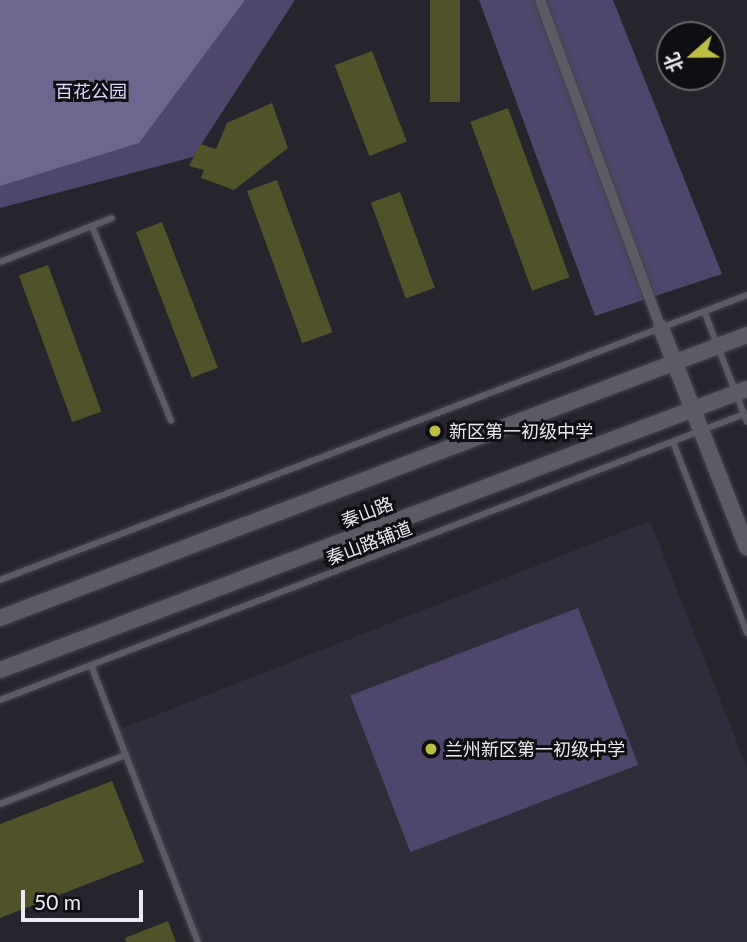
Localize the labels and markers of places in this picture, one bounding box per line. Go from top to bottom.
place label: 新区第一初级中学 [449,420,593,442]
marker: 新区第一初级中学 [427,423,443,439]
place label: 兰州新区第一初级中学 [445,738,625,760]
marker: 兰州新区第一初级中学 [423,741,439,757]

